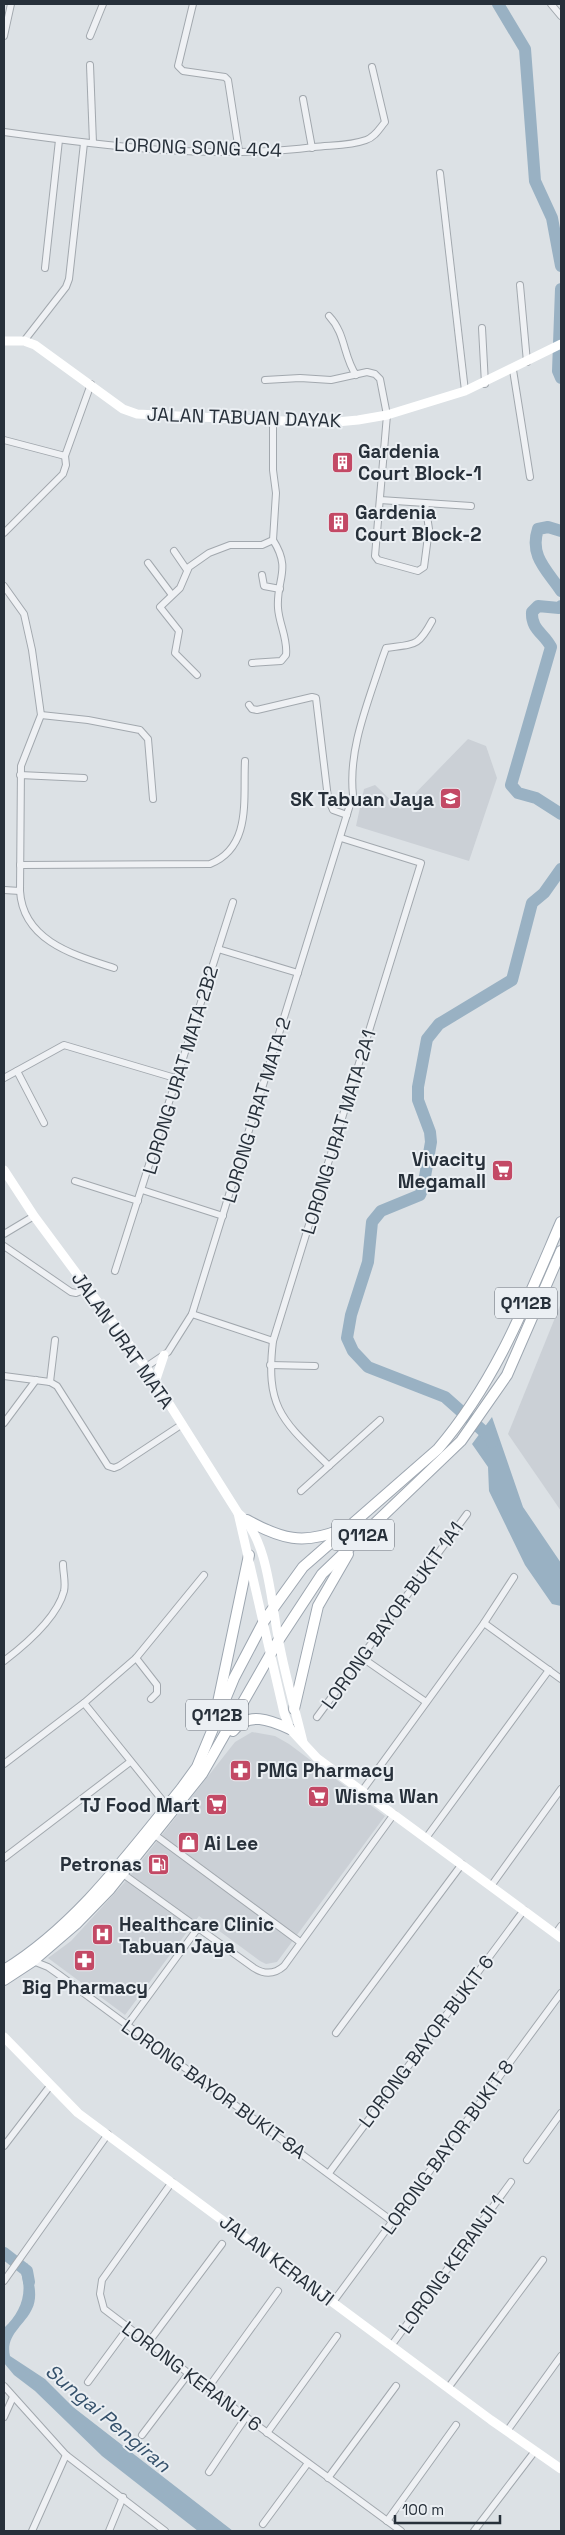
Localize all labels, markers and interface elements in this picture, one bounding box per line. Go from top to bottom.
street label: LORONG SONG 4C4 [114,132,282,163]
street label: JALAN TABUAN DAYAK [146,402,342,433]
place label: Gardenia Court Block-1 [358,439,482,486]
building icon: Gardenia Court Block-1 [330,450,354,474]
place label: Gardenia Court Block-2 [355,500,482,547]
building icon: Gardenia Court Block-2 [327,511,351,535]
place label: SK Tabuan Jaya [290,787,434,812]
school or university icon: SK Tabuan Jaya [438,787,462,811]
street label: LORONG URAT MATA 2B2 [137,963,224,1178]
street label: LORONG URAT MATA 2 [216,1014,297,1206]
street label: LORONG URAT MATA 2A1 [295,1027,382,1238]
place label: Vivacity Megamall [398,1147,486,1194]
supermarket icon: Vivacity Megamall [490,1158,514,1182]
street label: JALAN URAT MATA [66,1267,179,1414]
road number: Q112B [495,1288,557,1319]
street label: LORONG BAYOR BUKIT 1A1 [316,1517,469,1714]
road number: Q112A [332,1520,394,1550]
road number: Q112B [186,1700,248,1730]
pharmacy icon: PMG Pharmacy [229,1758,253,1782]
place label: PMG Pharmacy [257,1758,394,1783]
supermarket icon: Wisma Wan [307,1784,331,1808]
place label: Wisma Wan [335,1784,439,1809]
place label: TJ Food Mart [80,1793,200,1818]
supermarket icon: TJ Food Mart [204,1793,228,1817]
shop icon: Ai Lee [176,1831,200,1855]
place label: Ai Lee [204,1831,258,1856]
place label: Petronas [60,1852,142,1877]
fuel station icon: Petronas [146,1852,170,1876]
place label: Healthcare Clinic Tabuan Jaya [119,1912,274,1959]
hospital icon: Healthcare Clinic Tabuan Jaya [91,1923,115,1947]
pharmacy icon: Big Pharmacy [73,1949,97,1973]
street label: LORONG BAYOR BUKIT 6 [353,1950,499,2133]
place label: Big Pharmacy [22,1975,148,2000]
street label: LORONG BAYOR BUKIT 8A [117,2014,311,2165]
street label: LORONG BAYOR BUKIT 8 [376,2055,519,2240]
street label: LORONG KERANJI 1 [393,2190,510,2338]
street label: JALAN KERANJI [214,2209,339,2312]
street label: LORONG KERANJI 6 [117,2316,267,2437]
water label: Sungai Pengiran [40,2358,177,2478]
scale bar [395,2492,500,2524]
text: 100 m [402,2500,444,2519]

